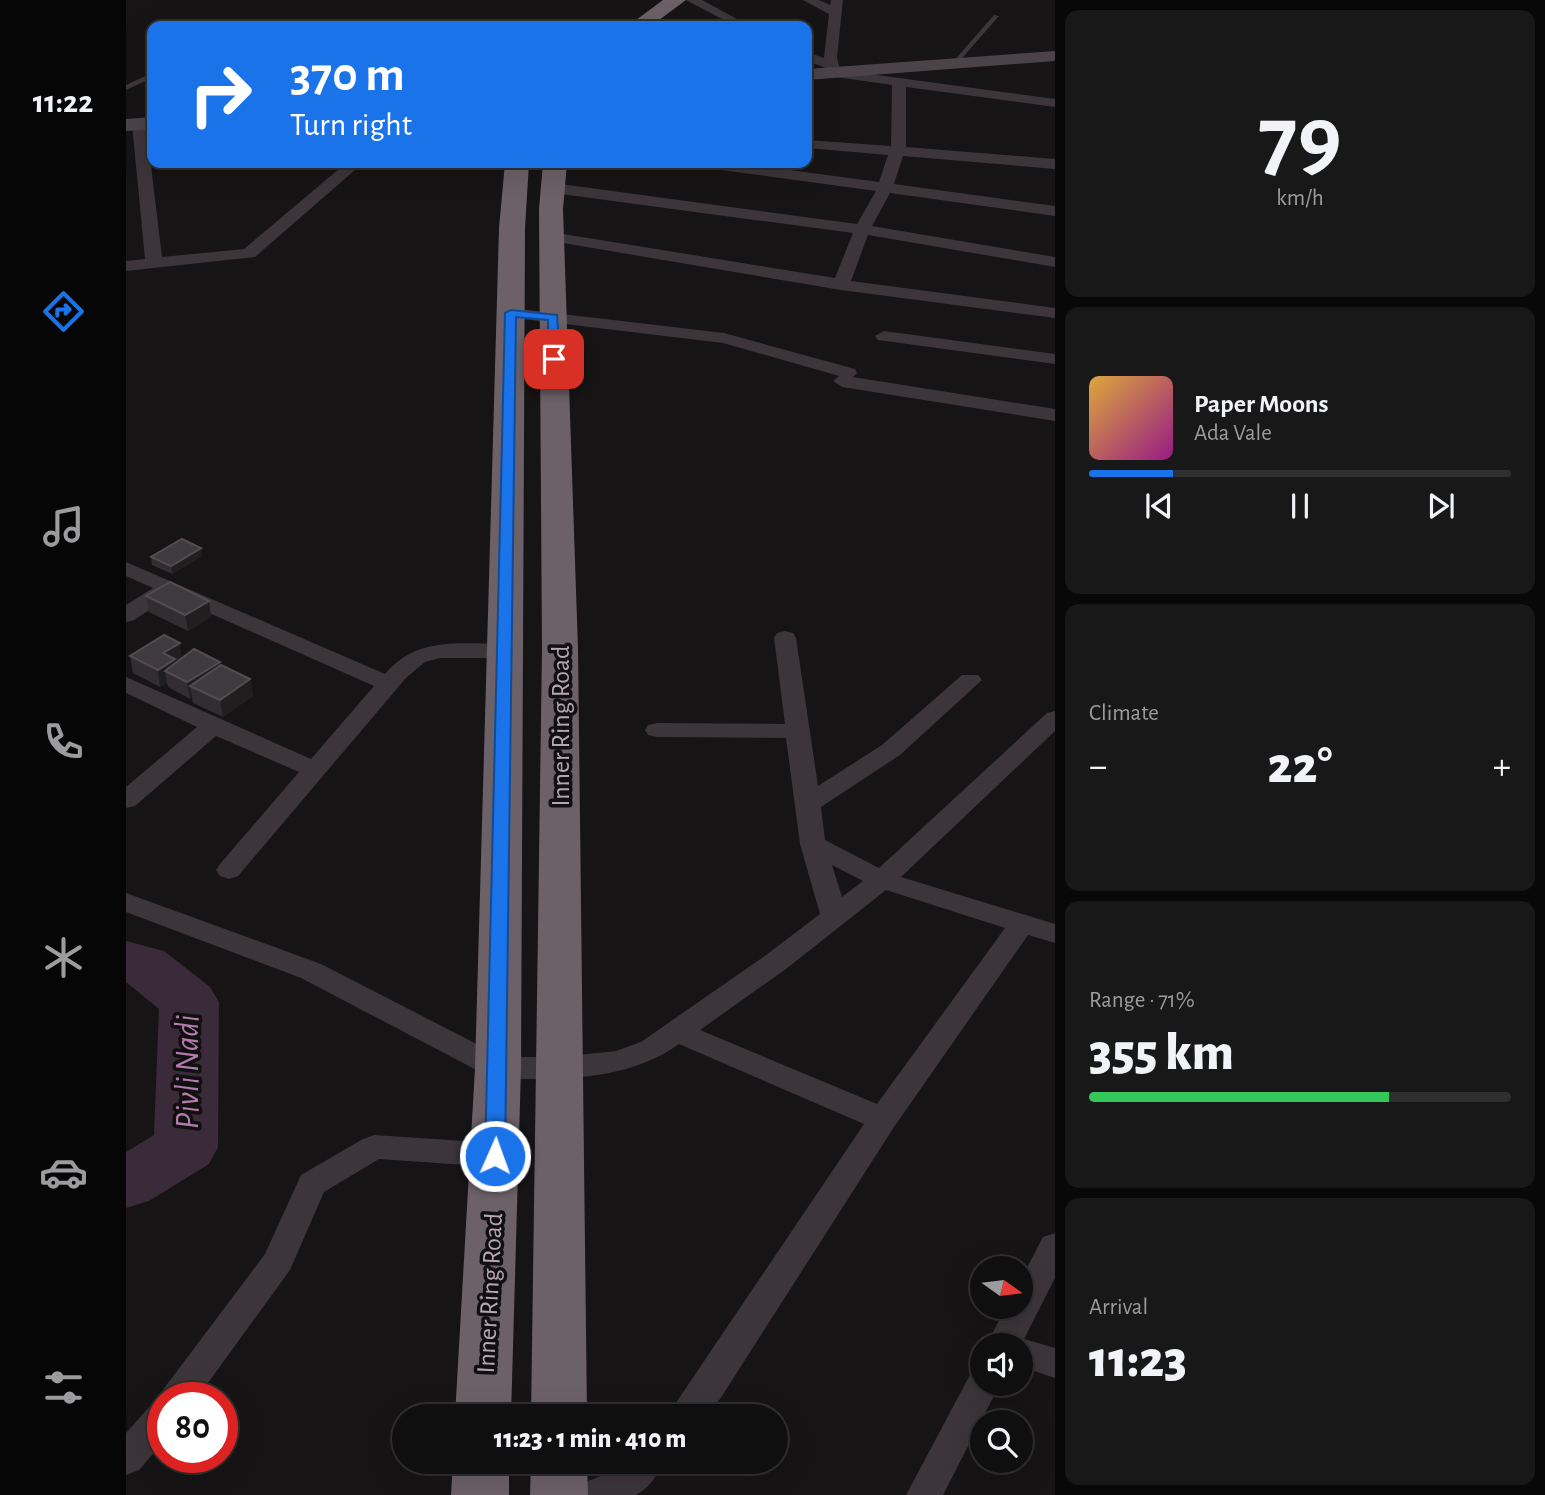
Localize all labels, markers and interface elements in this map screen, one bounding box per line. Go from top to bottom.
icon: right [175,49,266,140]
text: 370 m [290,51,405,100]
text: 11:22 [33,86,93,118]
text: 79 [1258,94,1342,185]
text: Turn right [290,109,412,141]
text: km/h [1276,187,1324,210]
icon: directions [39,287,88,336]
pin [524,329,584,389]
icon: arrive [535,340,573,378]
text: Paper Moons [1194,391,1329,417]
text: Ada Vale [1194,422,1272,445]
icon: previous [1140,487,1178,525]
icon: pause [1281,487,1319,525]
icon: next [1422,487,1460,525]
icon: music [39,502,88,551]
street label: Inner Ring Road [548,646,574,806]
text: Climate [1089,702,1159,725]
icon: phone [39,717,88,766]
text: 22° [1267,740,1333,792]
text: − [1089,748,1107,786]
text: + [1493,748,1511,786]
icon: climate [39,933,88,982]
text: Range · 71% [1089,989,1195,1012]
water label: Pivli Nadi [172,1015,205,1129]
text: 355 km [1089,1027,1234,1079]
position arrow [458,1119,532,1193]
icon: car [39,1148,88,1197]
street label: Inner Ring Road [473,1212,507,1374]
north arrow [970,1256,1032,1320]
map controls [970,1256,1033,1473]
text: Arrival [1089,1296,1148,1319]
button: sound [970,1333,1033,1396]
text: 11:23 [1089,1334,1187,1386]
icon: filters [39,1363,88,1412]
speed limit sign: 80 [147,1382,238,1473]
button: search [970,1410,1033,1473]
text: 11:23 · 1 min · 410 m [494,1426,686,1452]

